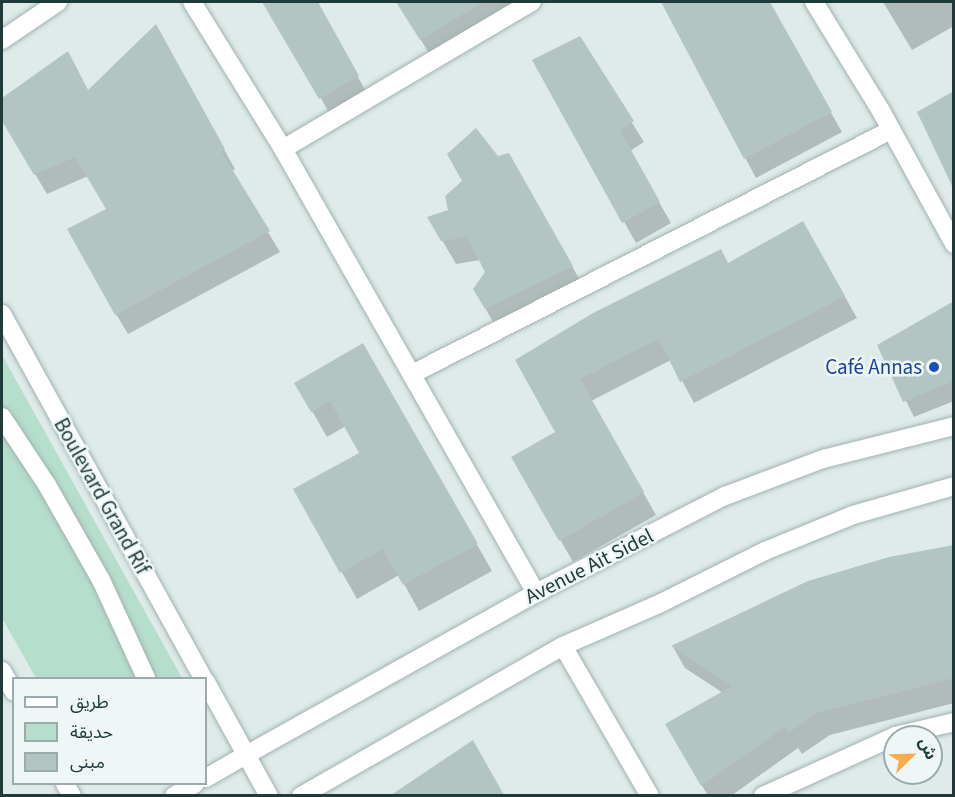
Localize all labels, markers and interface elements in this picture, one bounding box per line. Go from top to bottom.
place label: Café Annas [825,354,922,380]
marker: Café Annas [927,360,941,374]
street label: Boulevard Grand Rif [49,413,155,579]
street label: Avenue Ait Sidel [521,523,657,609]
legend [12,677,207,785]
text: طريق [70,690,109,715]
text: حديقة [70,720,113,745]
north arrow [883,725,943,785]
text: ش [913,734,942,763]
text: مبنى [70,750,105,775]

